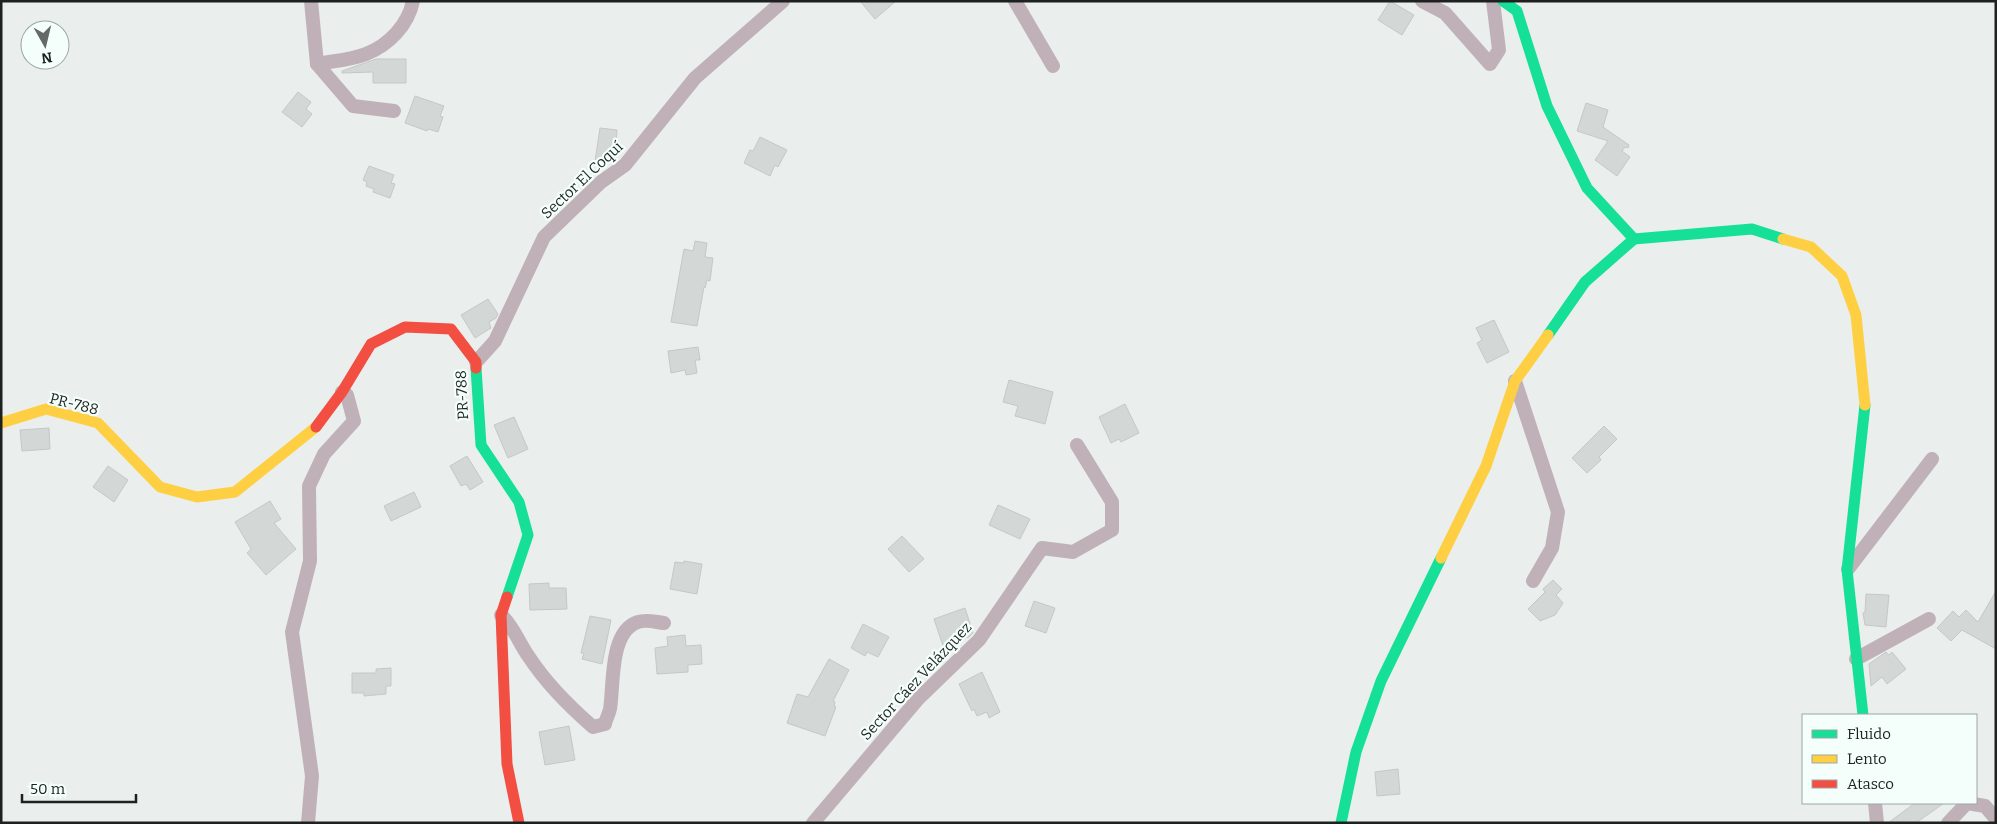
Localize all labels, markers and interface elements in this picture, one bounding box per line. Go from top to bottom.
north arrow [20,20,70,70]
text: N [40,48,53,67]
street label: Sector El Coquí [537,137,627,222]
street label: PR-788 [452,370,472,420]
street label: PR-788 [48,389,100,419]
street label: Sector Cáez Velázquez [857,618,975,744]
legend [1802,714,1977,804]
text: Fluido [1847,725,1891,743]
text: Lento [1847,750,1887,768]
scale bar [22,772,136,804]
text: Atasco [1847,775,1894,793]
text: 50 m [30,780,66,798]

